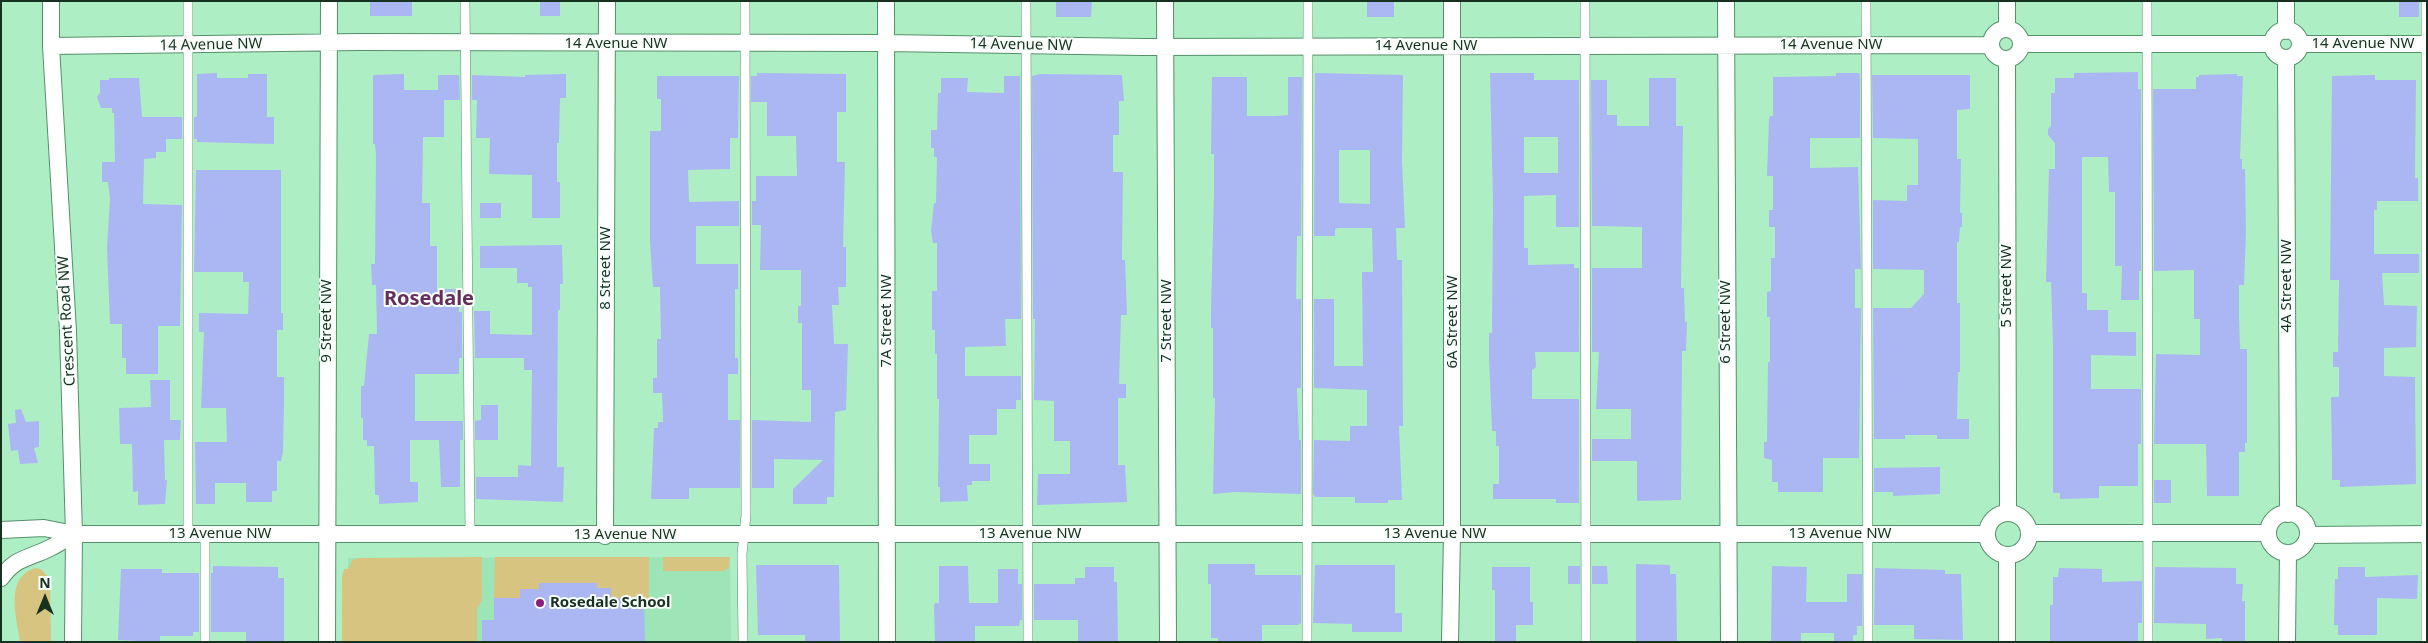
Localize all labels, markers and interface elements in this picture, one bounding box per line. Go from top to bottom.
street label: 14 Avenue NW [159,35,263,55]
street label: 14 Avenue NW [565,35,667,53]
street label: 14 Avenue NW [969,35,1073,55]
street label: 14 Avenue NW [2312,35,2414,53]
street label: 14 Avenue NW [1780,36,1882,54]
street label: 14 Avenue NW [1375,37,1477,55]
street label: 8 Street NW [597,226,615,310]
street label: 4A Street NW [2278,239,2296,333]
street label: 5 Street NW [1998,244,2016,328]
street label: Crescent Road NW [55,255,79,387]
street label: 7A Street NW [878,274,896,368]
street label: 6A Street NW [1444,275,1462,369]
street label: 9 Street NW [318,279,336,363]
street label: 7 Street NW [1158,279,1176,363]
street label: 6 Street NW [1717,280,1735,364]
district label: Rosedale [384,287,474,311]
street label: 13 Avenue NW [169,525,271,543]
street label: 13 Avenue NW [979,525,1081,543]
street label: 13 Avenue NW [1384,525,1486,543]
street label: 13 Avenue NW [1789,525,1891,543]
street label: 13 Avenue NW [574,526,676,544]
north arrow [20,573,70,623]
text: N [39,573,51,592]
place label: Rosedale School [550,594,670,612]
marker: Rosedale School [534,597,546,609]

